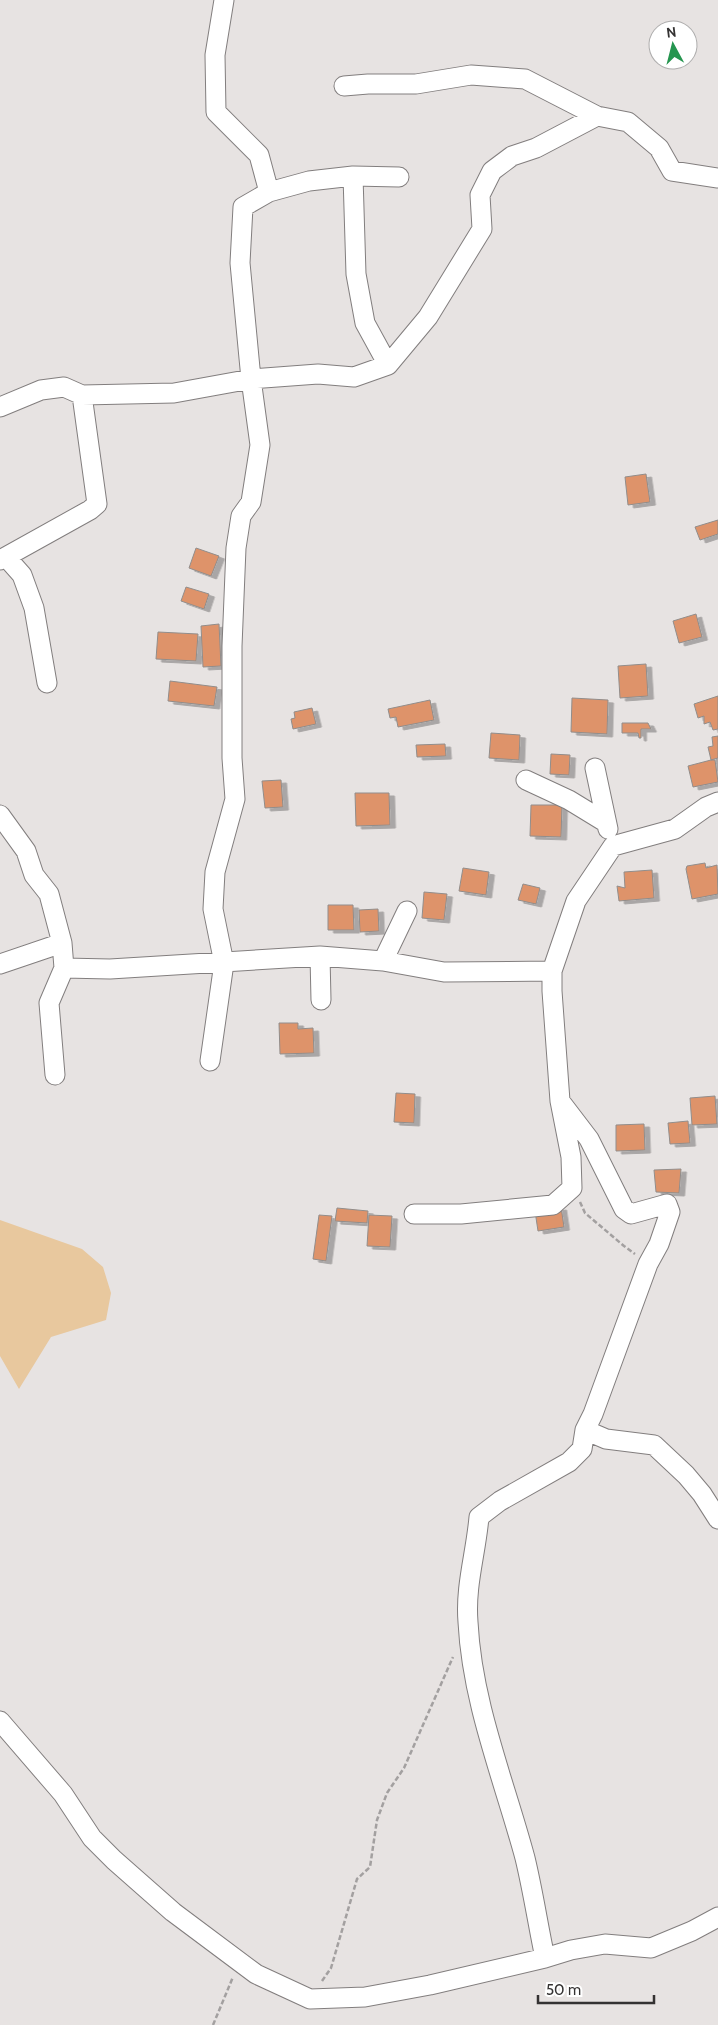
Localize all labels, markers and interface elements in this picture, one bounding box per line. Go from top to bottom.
north arrow [648,20,698,70]
text: N [665,23,677,42]
scale bar [538,1972,654,2004]
text: 50 m [546,1981,581,1999]

